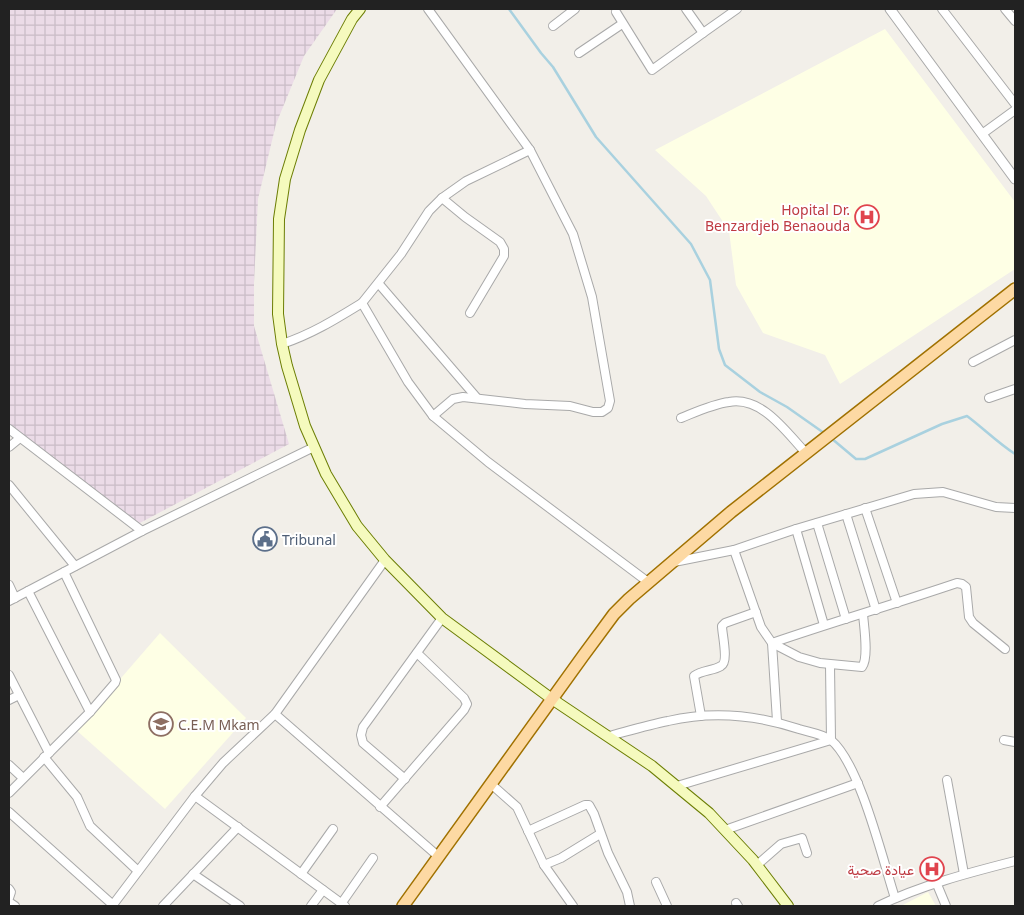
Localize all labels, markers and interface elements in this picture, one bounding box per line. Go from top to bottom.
place label: Hopital Dr. Benzardjeb Benaouda [705,200,850,235]
hospital icon: Hopital Dr. Benzardjeb Benaouda [854,204,880,230]
public building icon: Tribunal [252,526,278,552]
place label: Tribunal [282,530,336,549]
school or university icon: C.E.M Mkam [148,711,174,737]
place label: C.E.M Mkam [178,715,260,734]
hospital icon: عيادة صحية [919,856,945,882]
place label: عيادة صحية [848,860,914,879]

